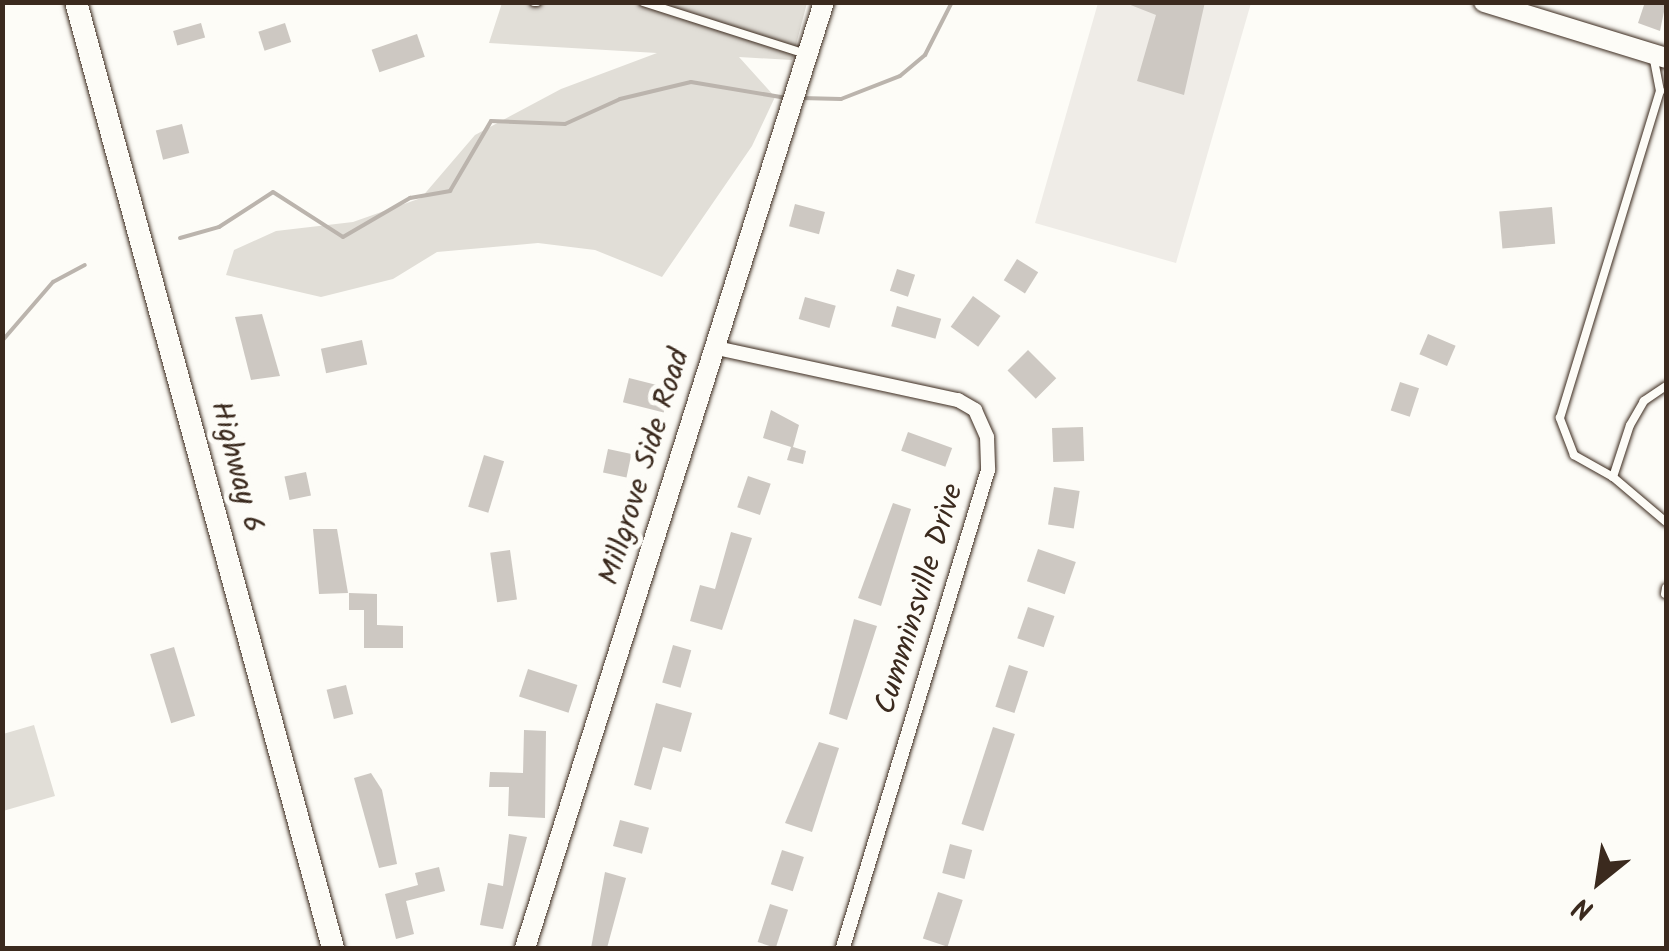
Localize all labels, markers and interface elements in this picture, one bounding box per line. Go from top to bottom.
street label: Millgrove Side Road [592,344,698,590]
street label: Highway 6 [201,397,271,537]
street label: Cumminsville Drive [868,480,972,718]
north arrow [1549,831,1649,931]
text: N [1565,884,1603,931]

